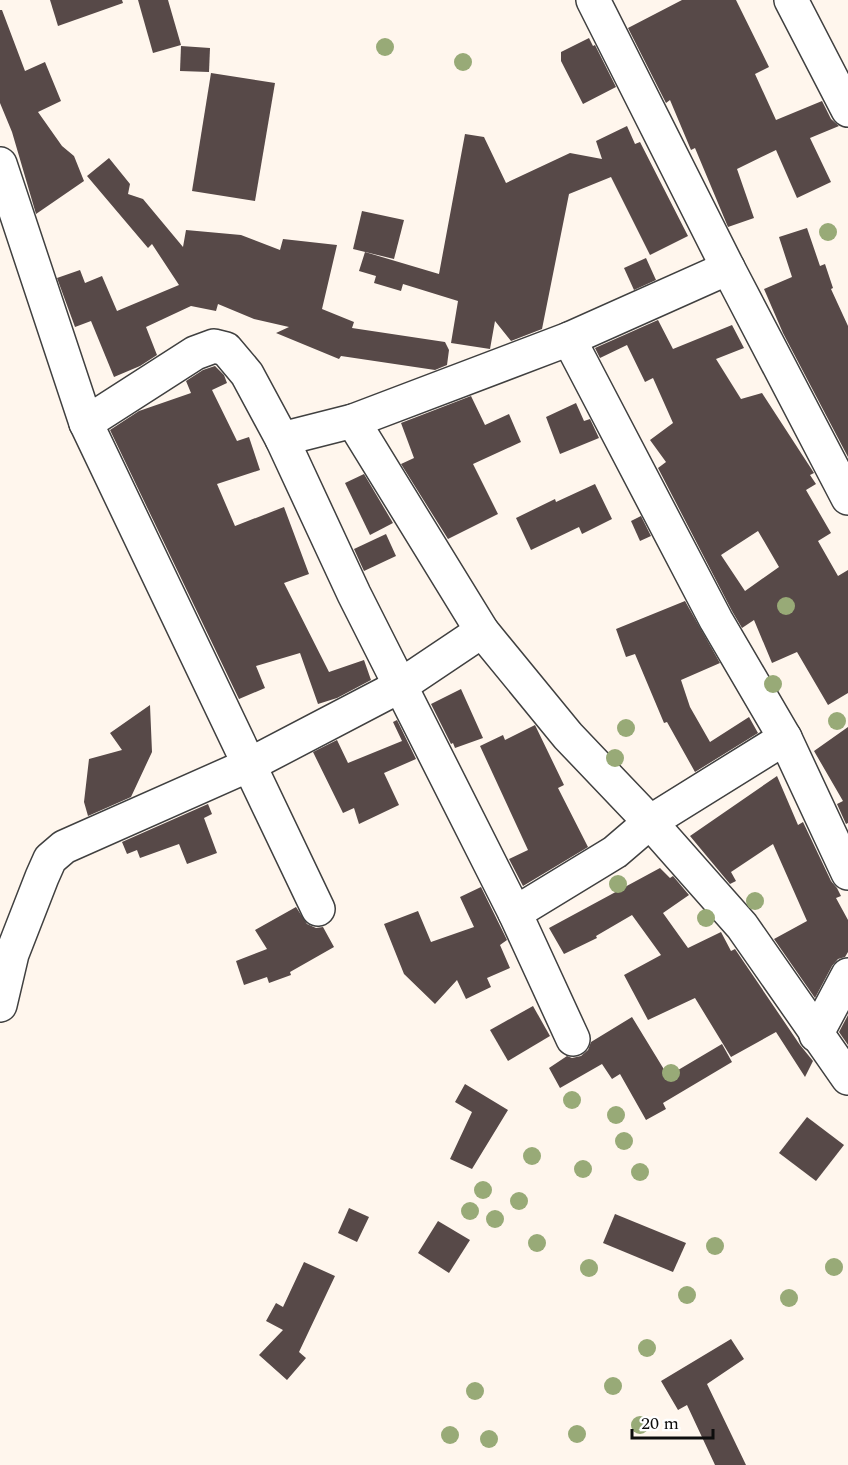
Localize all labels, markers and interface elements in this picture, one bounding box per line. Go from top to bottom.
scale bar [632,1402,713,1440]
text: 20 m [641,1410,679,1437]

